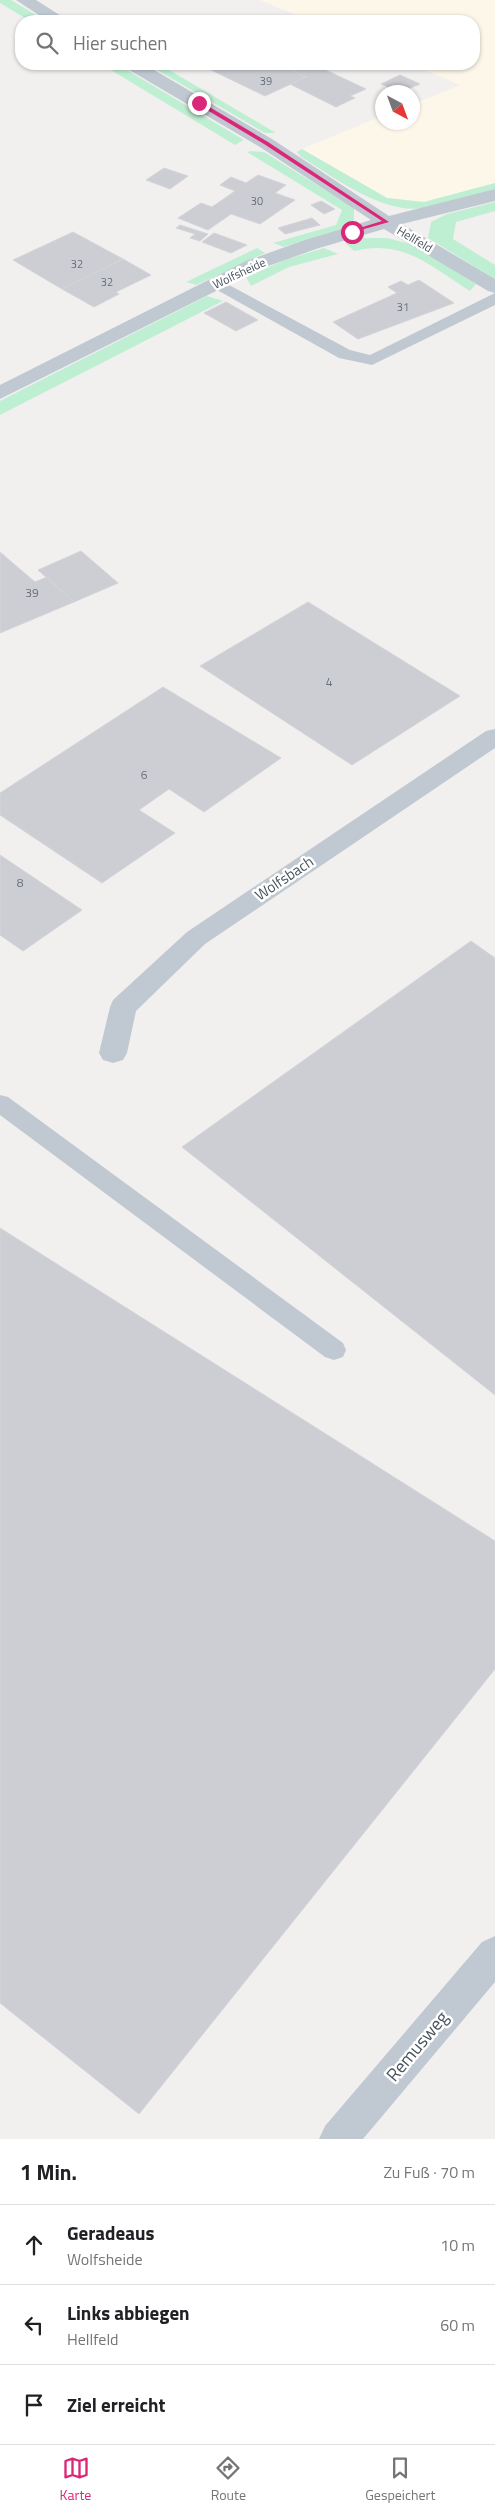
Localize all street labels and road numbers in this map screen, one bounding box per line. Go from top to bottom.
street label: Hellfeld [394,221,436,257]
street label: Wolfsheide [209,252,269,294]
street label: Wolfsbach [250,850,318,906]
street label: Remusweg [379,2005,455,2087]

